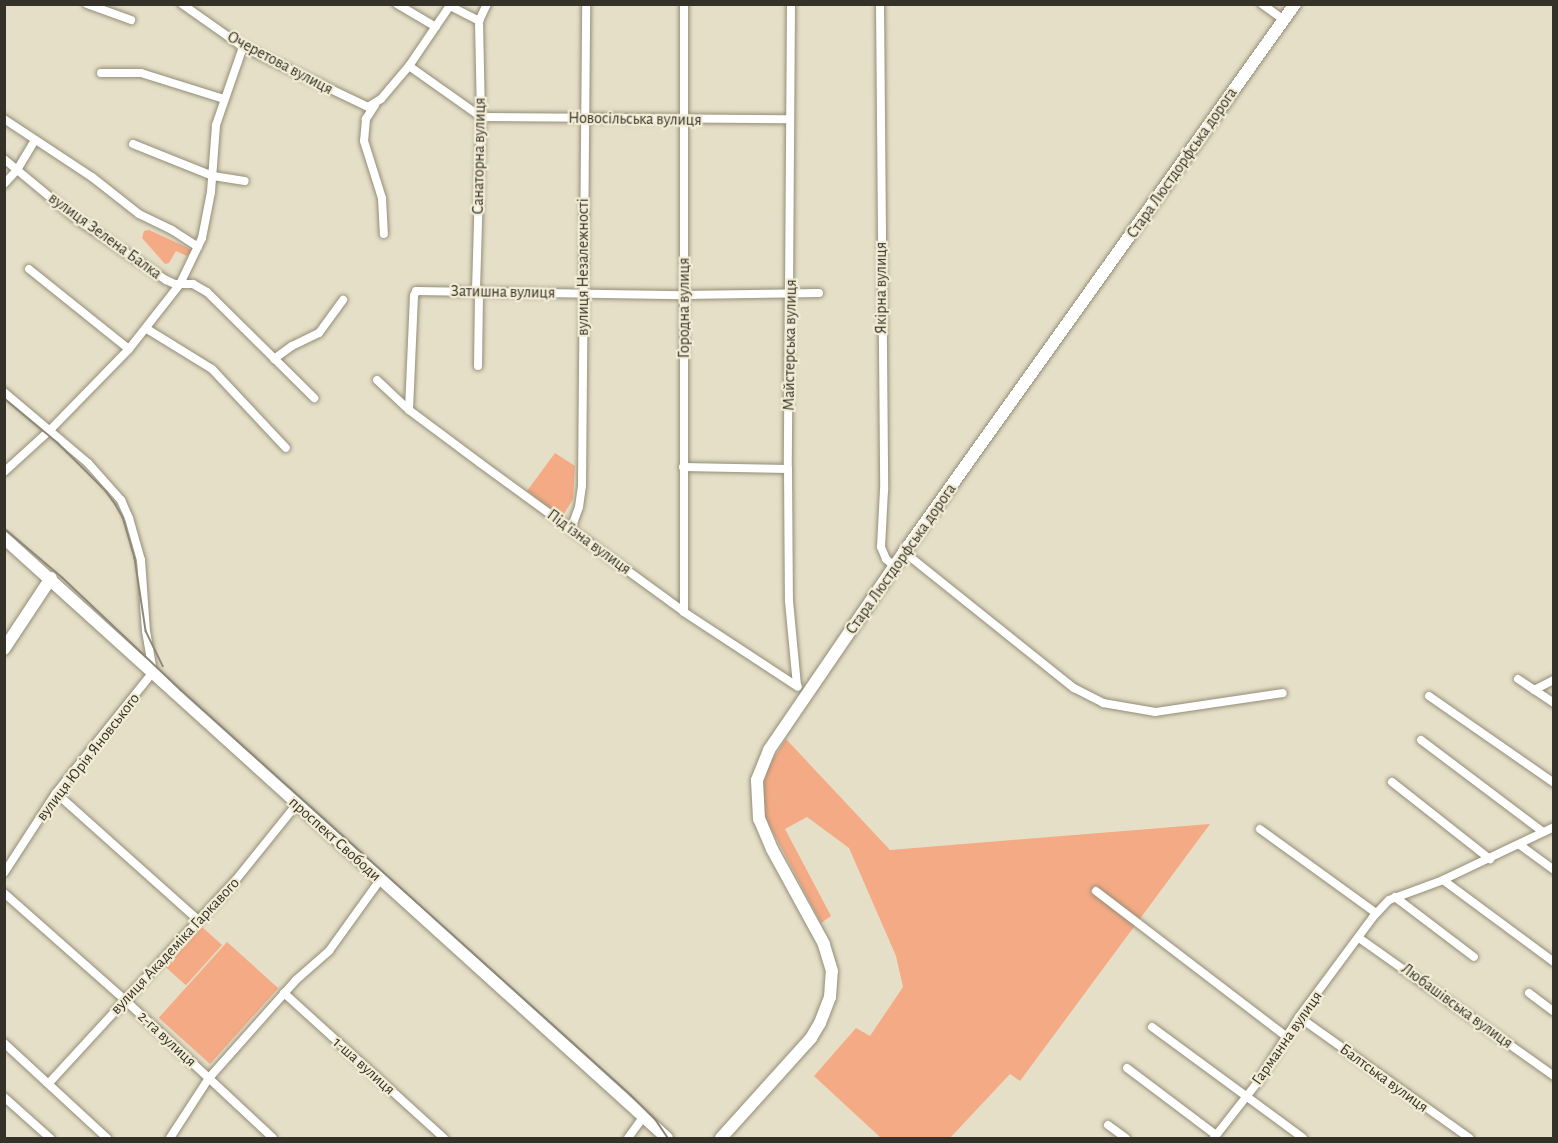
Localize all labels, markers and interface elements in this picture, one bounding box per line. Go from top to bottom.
street label: Очеретова вулиця [224,27,336,99]
street label: Стара Люстдорфська дорога [1123,84,1241,242]
street label: Санаторна вулиця [468,97,490,215]
street label: Новосільська вулиця [568,108,702,130]
street label: вулиця Зелена Балка [45,189,165,283]
street label: вулиця Незалежності [573,198,593,336]
street label: Якірна вулиця [871,242,891,334]
street label: Городна вулиця [674,258,694,358]
street label: Майстерська вулиця [779,279,801,411]
street label: Затишна вулиця [451,281,555,303]
street label: Стара Люстдорфська дорога [842,480,960,638]
street label: Підʼїзна вулиця [543,505,635,579]
street label: вулиця Юрія Яновського [32,689,144,825]
street label: проспект Свободи [285,792,385,886]
street label: вулиця Академіка Гаркавого [106,873,244,1019]
street label: Любашівська вулиця [1398,959,1516,1053]
street label: Гарманна вулиця [1248,987,1326,1089]
street label: 2-га вулиця [134,1007,200,1071]
street label: 1-ша вулиця [329,1033,399,1099]
street label: Балтська вулиця [1336,1039,1432,1117]

